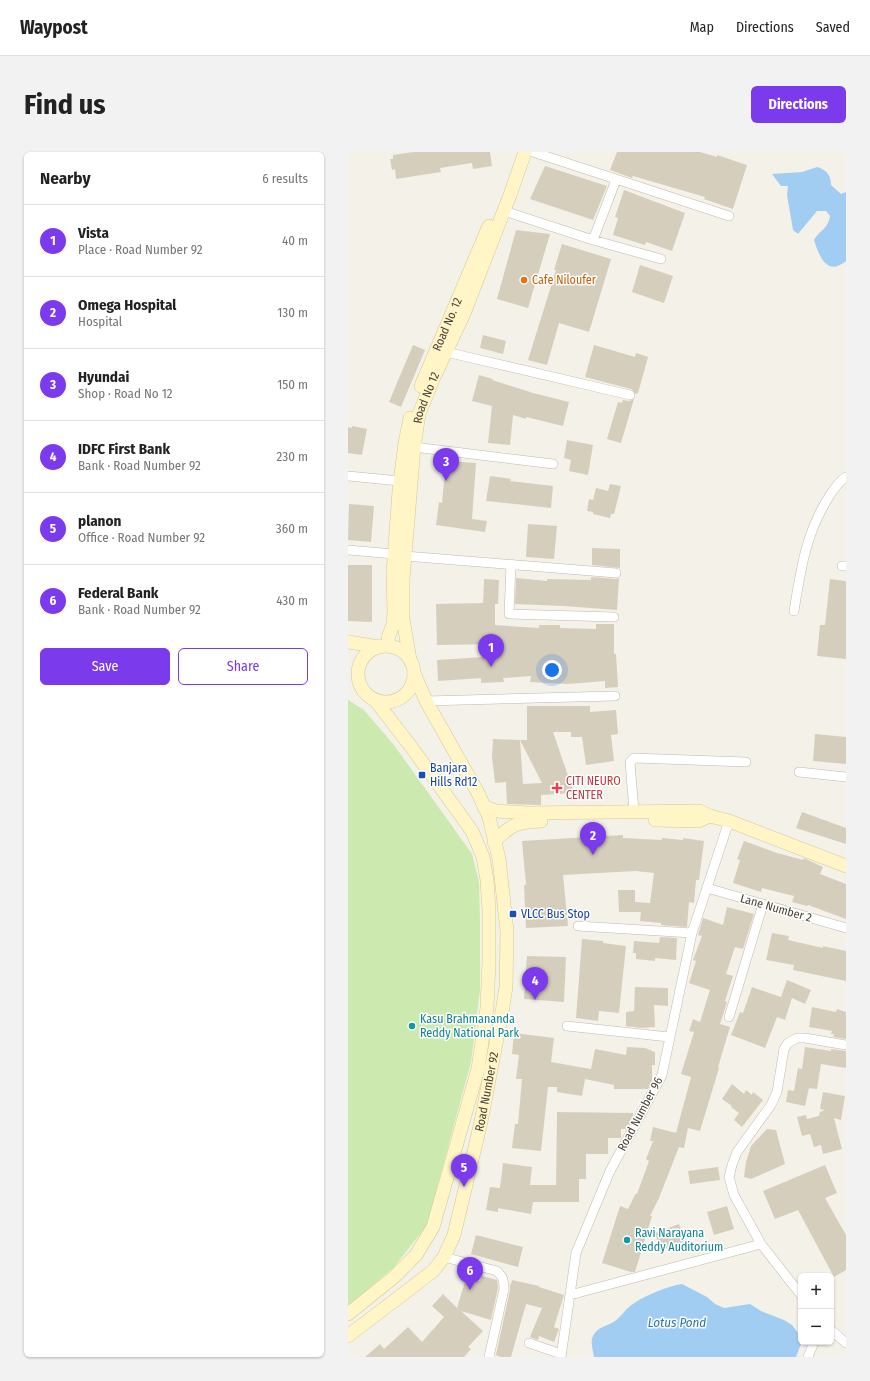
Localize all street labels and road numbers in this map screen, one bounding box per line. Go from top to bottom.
street label: Road No. 12 [430,296,465,353]
street label: Road No 12 [411,370,442,424]
street label: Lane Number 2 [739,891,813,925]
street label: Road Number 92 [472,1051,501,1133]
street label: Road Number 96 [615,1075,665,1153]

